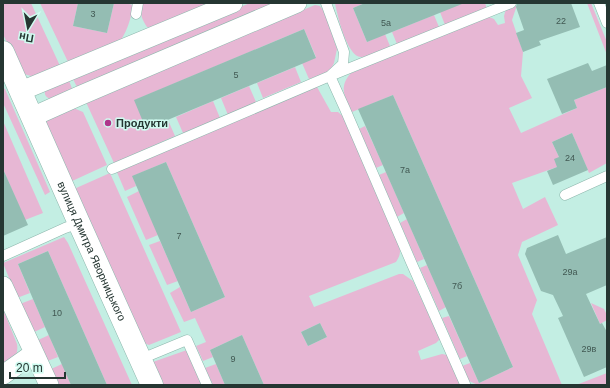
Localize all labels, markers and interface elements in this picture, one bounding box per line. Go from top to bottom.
north arrow [8,8,48,48]
house number: 3 [90,9,96,19]
house number: 22 [556,16,566,26]
house number: 5а [381,18,391,28]
text: Пн [18,31,34,45]
house number: 5 [233,70,239,80]
place label: Продукти [116,117,168,129]
marker: Продукти [103,118,113,128]
house number: 24 [565,153,575,163]
house number: 7а [400,165,410,175]
street label: вулиця Дмитра Яворницького [55,180,128,323]
house number: 7 [176,231,182,241]
house number: 29а [562,267,578,277]
house number: 7б [452,281,462,291]
house number: 10 [52,308,62,318]
house number: 29в [582,344,597,354]
scale bar [10,354,65,380]
house number: 9 [230,354,236,364]
text: 20 m [16,361,43,375]

